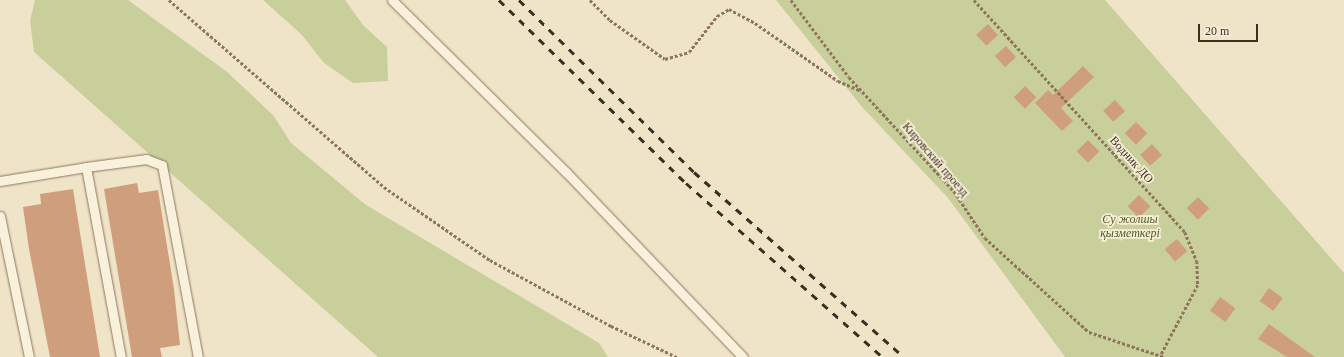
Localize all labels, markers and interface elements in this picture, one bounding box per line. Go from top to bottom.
scale bar [1200,16,1260,42]
text: 20 m [1205,24,1229,38]
street label: Кировский проезд [899,120,971,200]
street label: Водник ДО [1106,134,1156,186]
park label: Су жолшы қызметкері [1100,213,1160,241]

